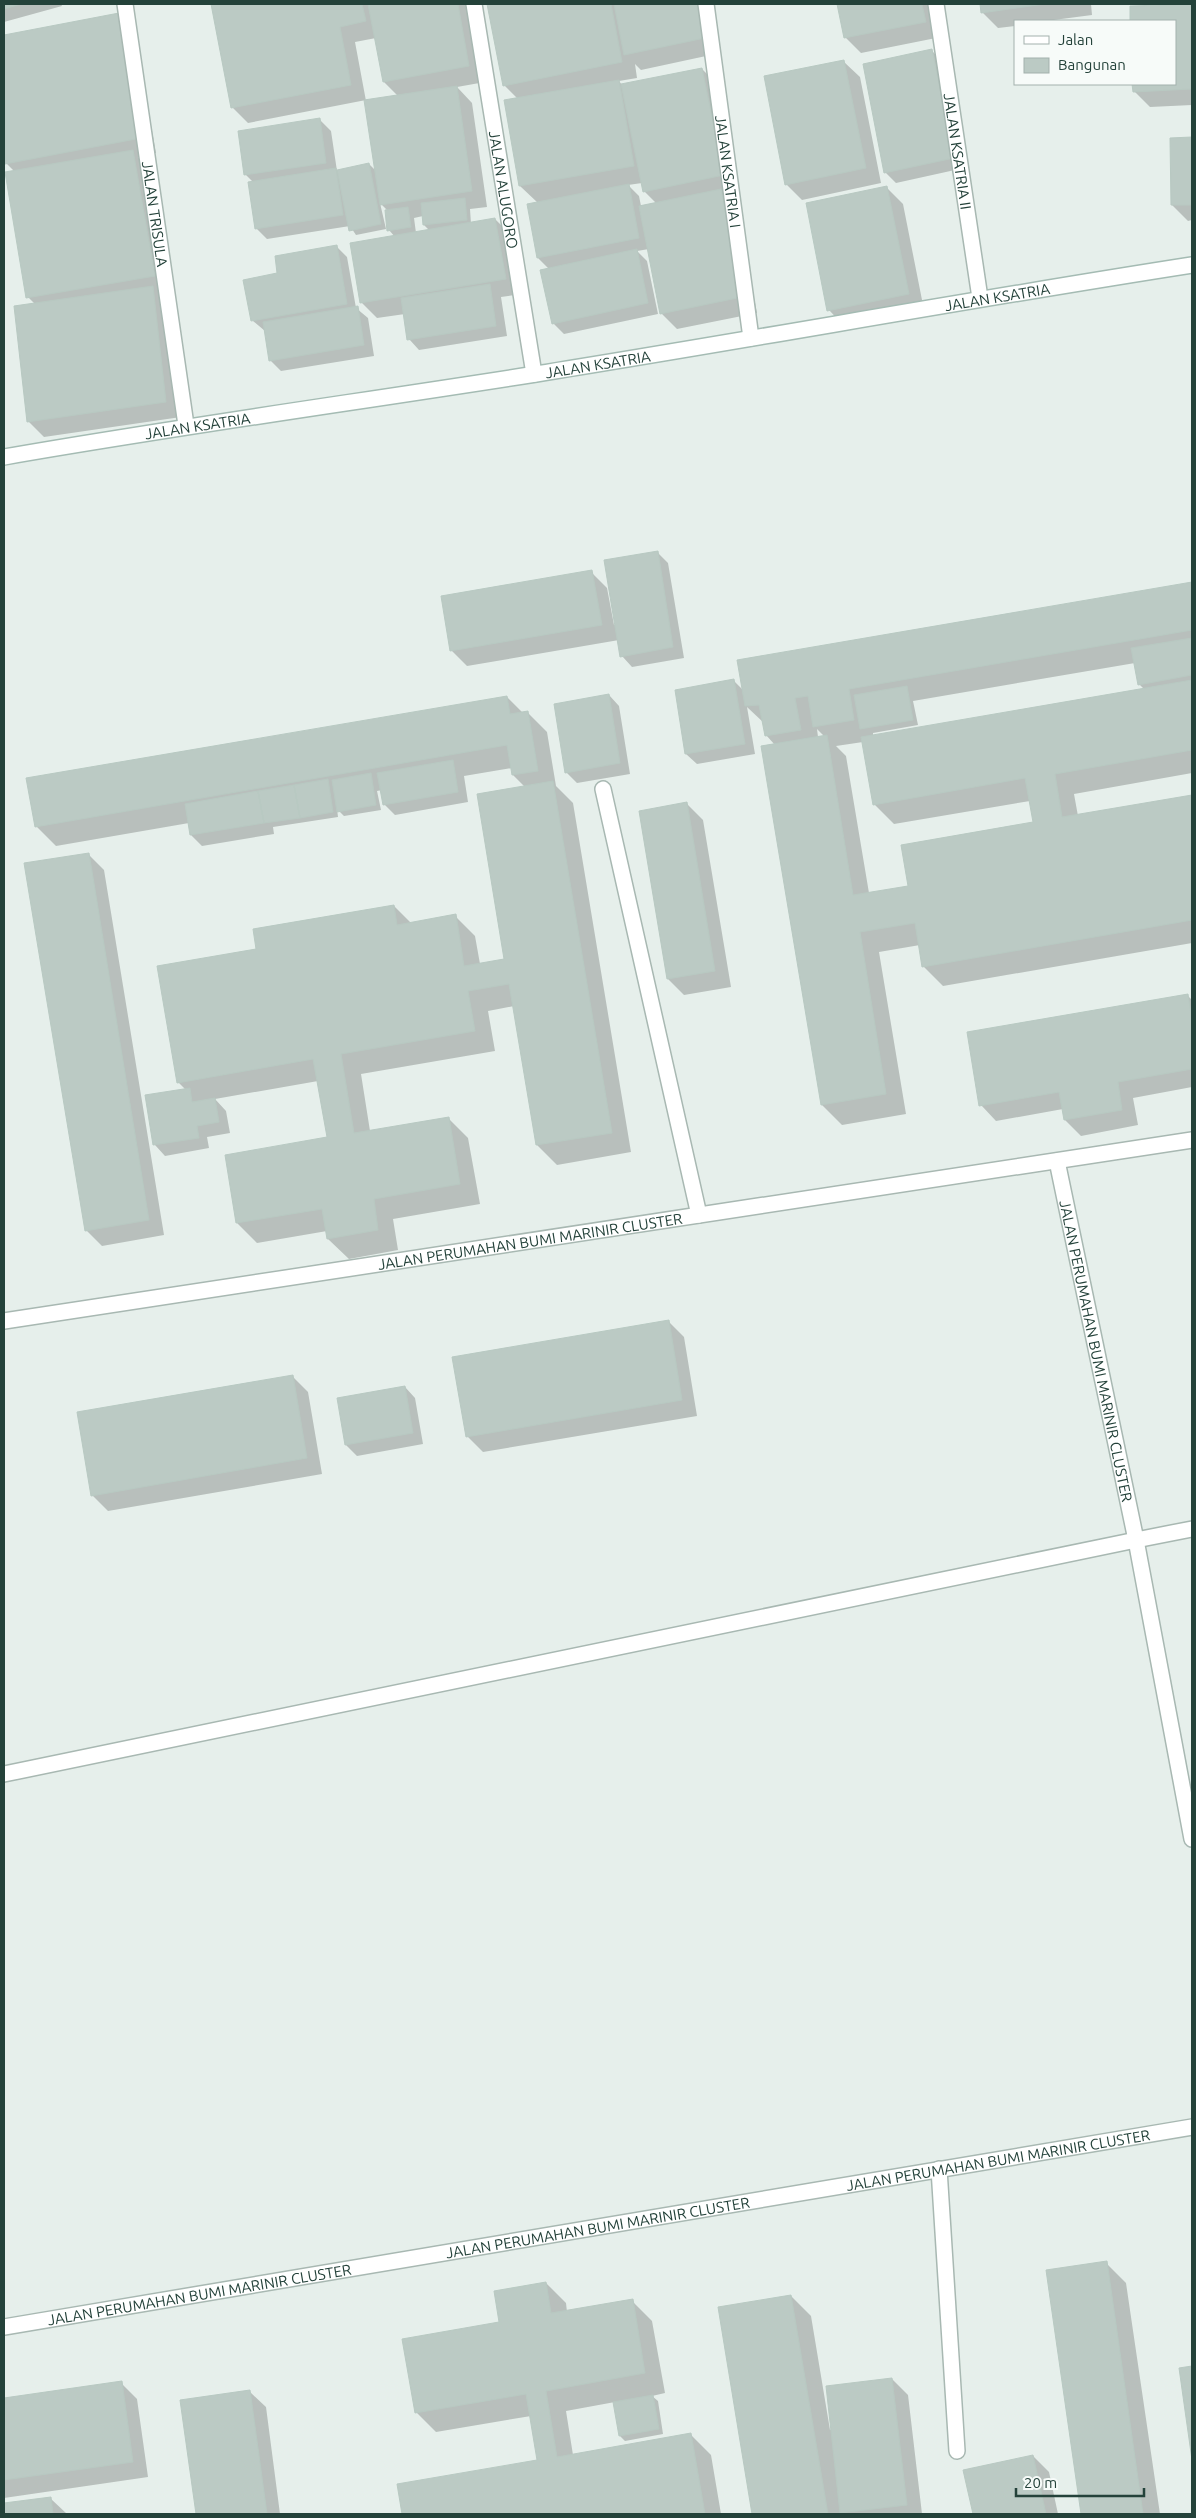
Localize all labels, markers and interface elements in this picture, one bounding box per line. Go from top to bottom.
legend [1014,20,1176,85]
text: Jalan [1058,31,1093,48]
text: Bangunan [1058,56,1126,73]
street label: JALAN KSATRIA II [941,92,975,211]
street label: JALAN KSATRIA I [713,114,745,229]
street label: JALAN ALUGORO [486,129,522,250]
street label: JALAN TRISULA [139,160,171,268]
street label: JALAN KSATRIA [943,279,1051,314]
street label: JALAN KSATRIA [544,347,652,381]
street label: JALAN KSATRIA [144,409,252,442]
street label: JALAN PERUMAHAN BUMI MARINIR CLUSTER [1057,1199,1136,1503]
street label: JALAN PERUMAHAN BUMI MARINIR CLUSTER [377,1209,683,1272]
street label: JALAN PERUMAHAN BUMI MARINIR CLUSTER [845,2126,1151,2194]
street label: JALAN PERUMAHAN BUMI MARINIR CLUSTER [444,2193,751,2261]
street label: JALAN PERUMAHAN BUMI MARINIR CLUSTER [46,2260,352,2328]
scale bar [1016,2466,1144,2498]
text: 20 m [1024,2474,1057,2491]

